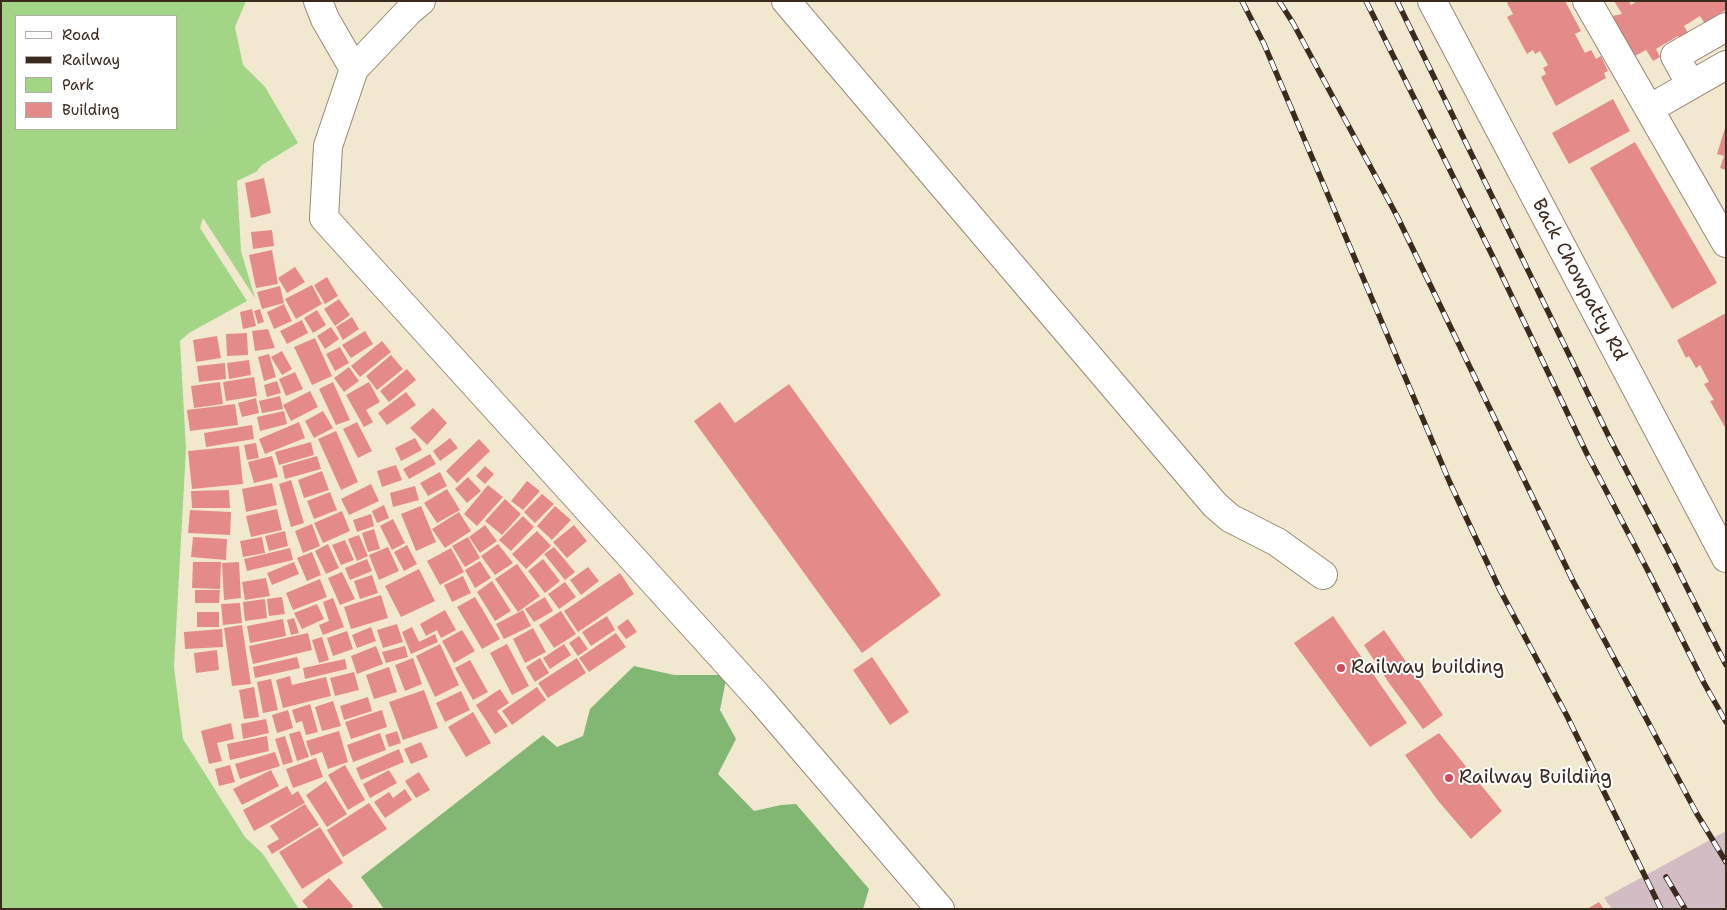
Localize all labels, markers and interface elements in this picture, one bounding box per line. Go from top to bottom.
legend [15,15,178,130]
text: Road [62,25,100,45]
text: Railway [62,50,120,70]
text: Park [62,75,94,95]
text: Building [62,100,119,120]
street label: Back Chowpatty Rd [1527,195,1631,365]
place label: Railway building [1351,657,1504,679]
marker: Railway building [1335,662,1347,674]
place label: Railway Building [1459,767,1612,789]
marker: Railway Building [1443,772,1455,784]

